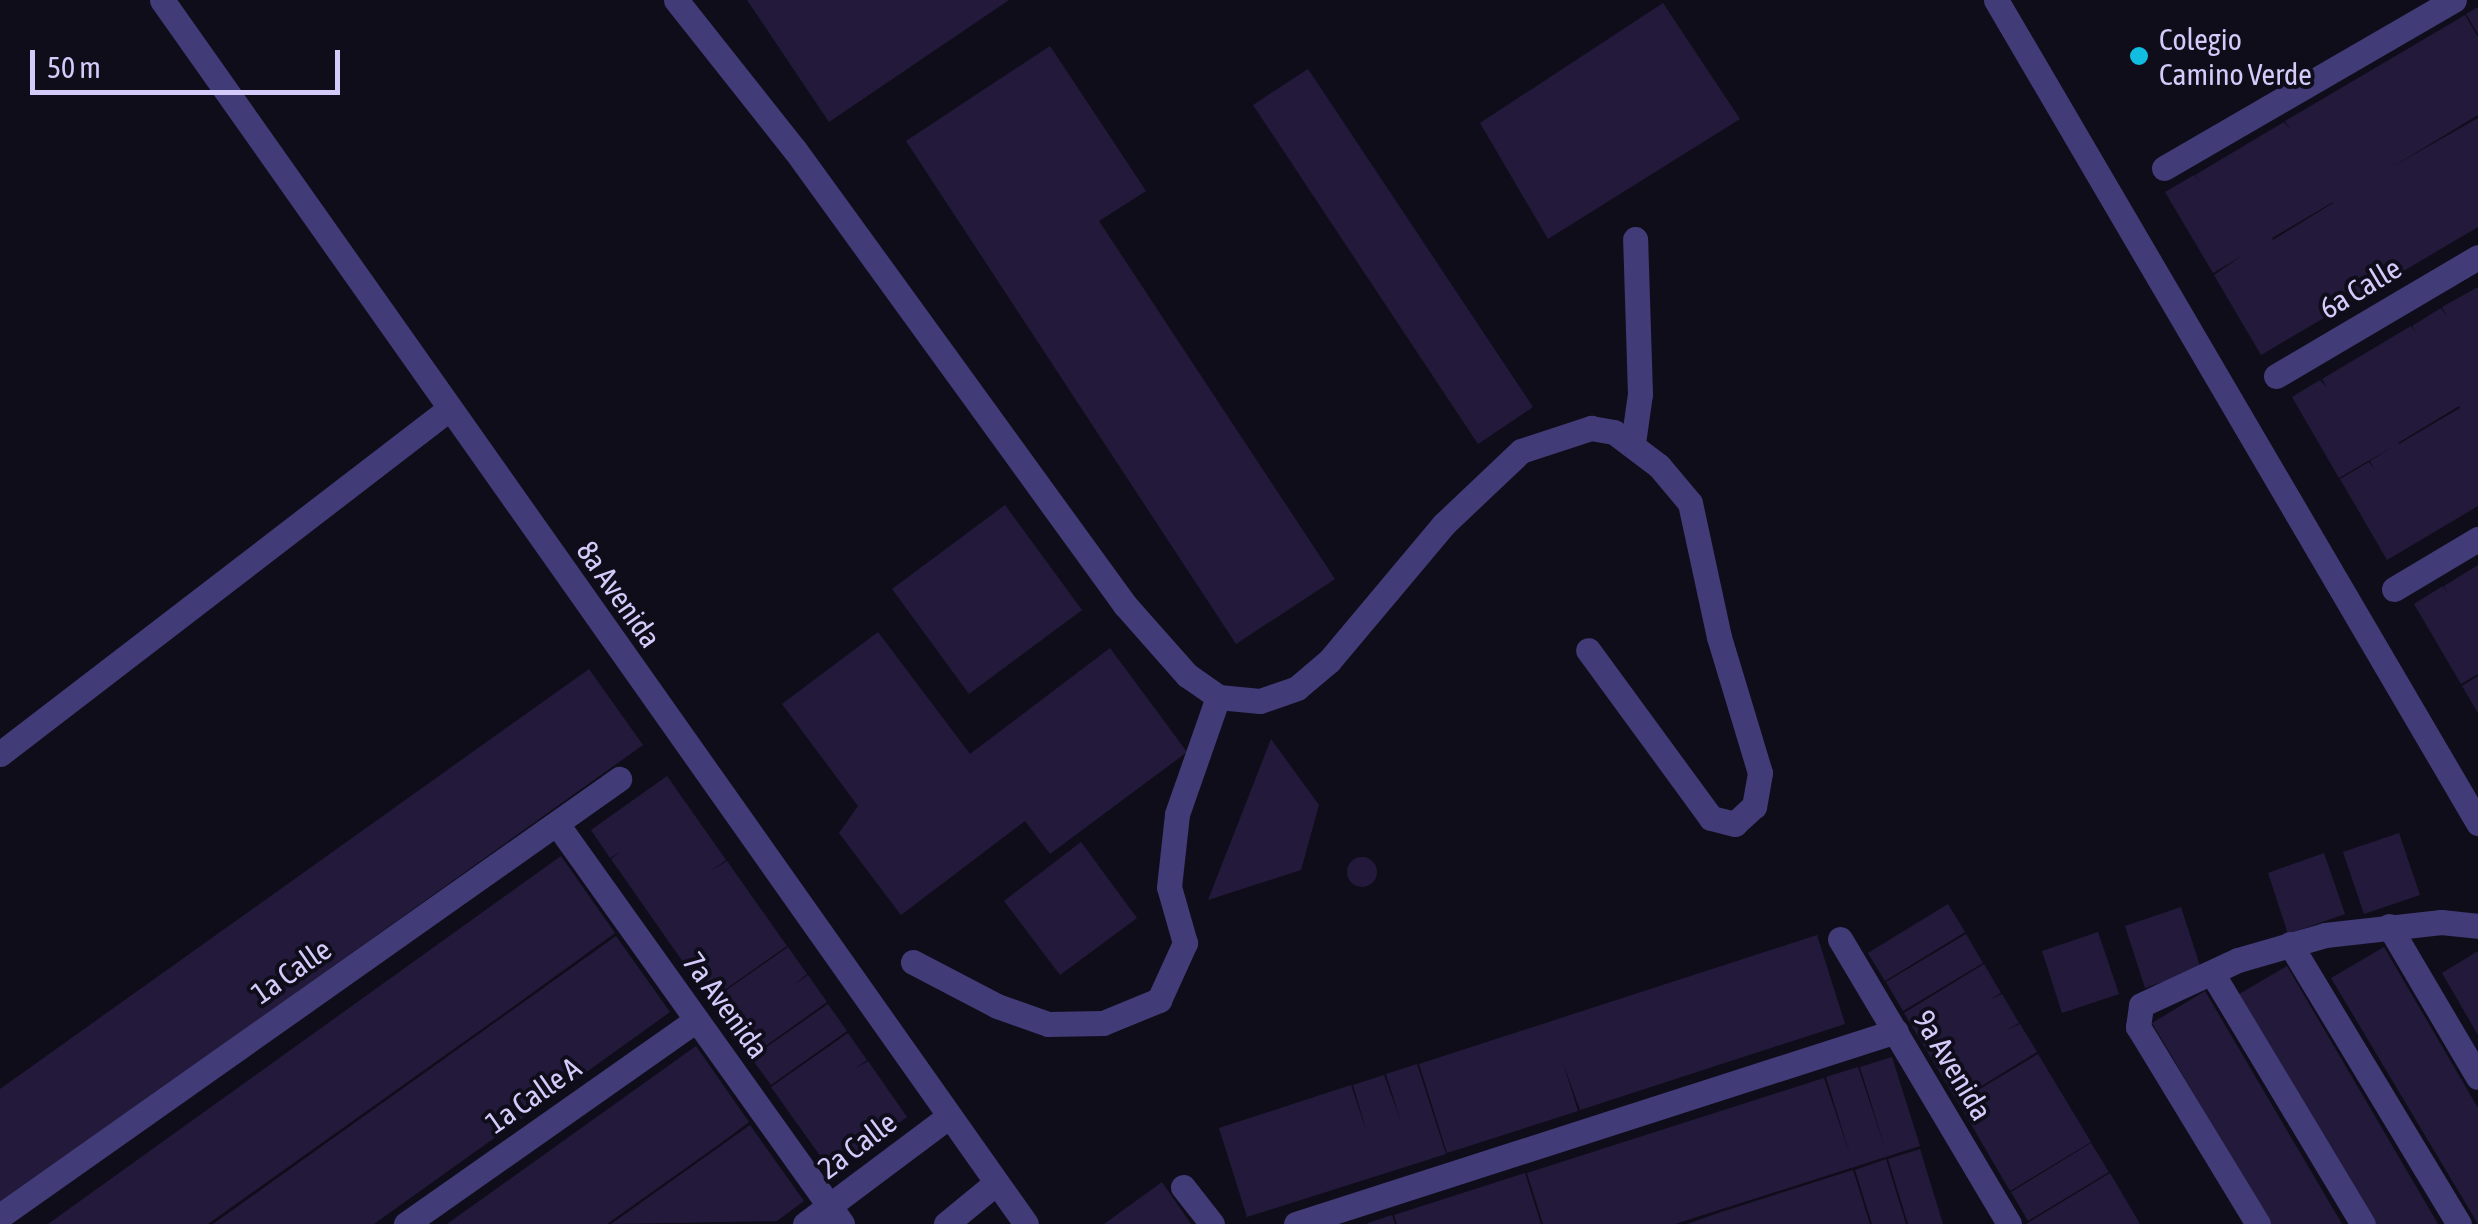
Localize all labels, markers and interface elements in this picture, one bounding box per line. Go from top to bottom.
place label: Colegio Camino Verde [2159,21,2312,92]
scale bar [35,30,345,92]
marker: Colegio Camino Verde [2128,45,2150,67]
text: 50 m [47,50,101,84]
street label: 6a Calle [2313,250,2407,326]
street label: 8a Avenida [569,534,669,654]
street label: 1a Calle [244,931,338,1011]
street label: 7a Avenida [676,945,776,1065]
street label: 9a Avenida [1906,1003,2000,1127]
street label: 1a Calle A [479,1049,587,1141]
street label: 2a Calle [811,1104,903,1186]

